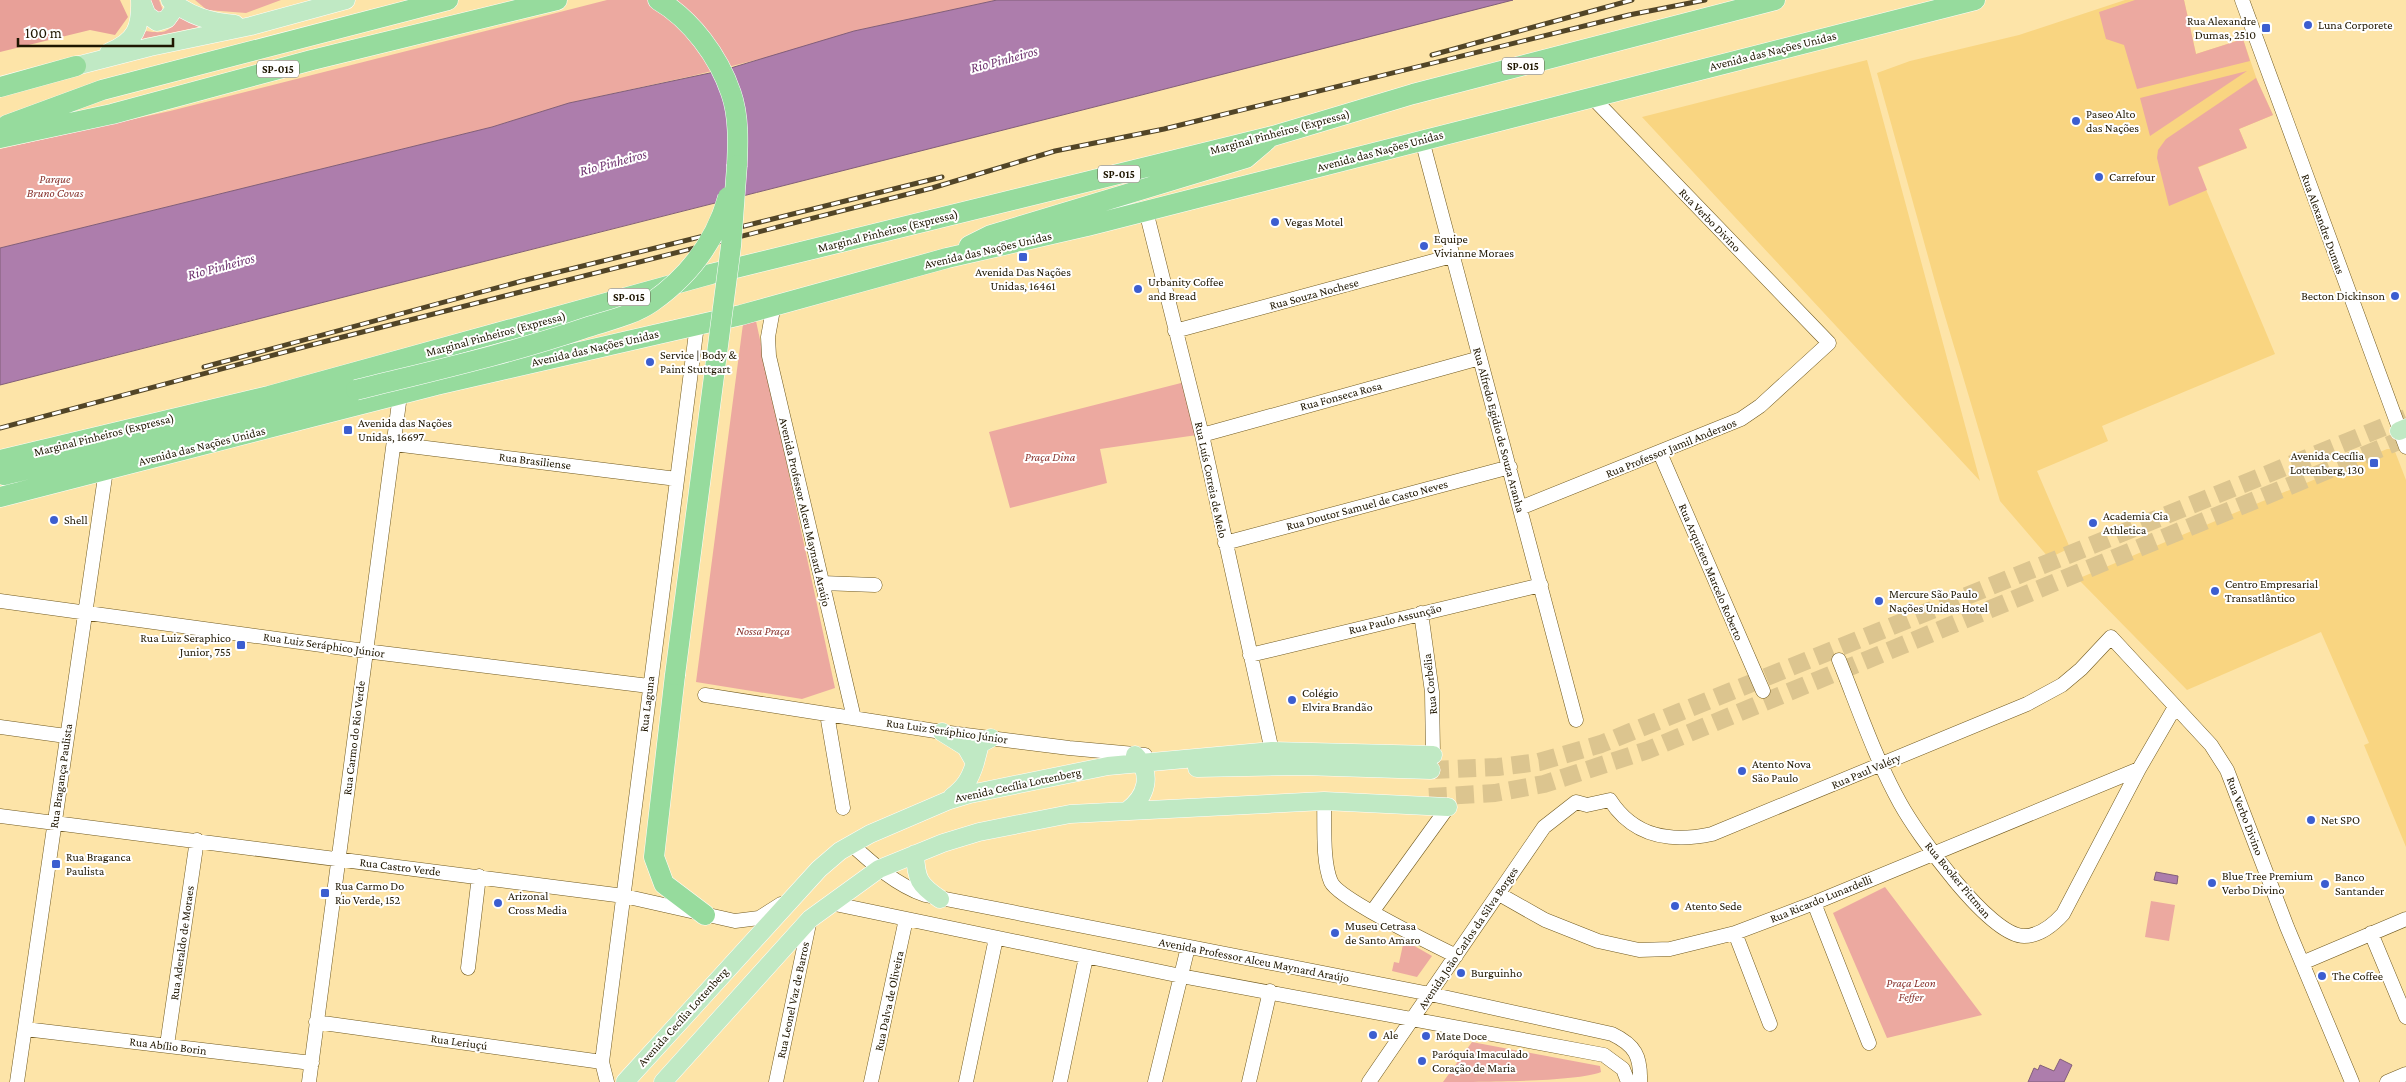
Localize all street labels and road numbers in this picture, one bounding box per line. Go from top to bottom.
street label: Avenida das Nações Unidas [1708,28,1838,74]
road number: SP-015 [1502,58,1544,74]
road number: SP-015 [257,61,299,78]
street label: Marginal Pinheiros (Expressa) [1209,107,1351,157]
street label: Avenida das Nações Unidas [1315,127,1445,175]
road number: SP-015 [1098,165,1140,182]
street label: Rua Alexandre Dumas [2298,172,2348,276]
street label: Rua Verbo Divino [1676,185,1744,255]
street label: Marginal Pinheiros (Expressa) [816,207,960,255]
street label: Avenida das Nações Unidas [923,228,1053,271]
street label: Rua Souza Nochese [1268,275,1360,313]
road number: SP-015 [608,288,650,306]
street label: Marginal Pinheiros (Expressa) [425,309,567,359]
street label: Avenida das Nações Unidas [530,326,660,369]
street label: Rua Alfredo Egidio de Souza Aranha [1470,346,1528,515]
street label: Rua Fonseca Rosa [1299,378,1384,414]
street label: Marginal Pinheiros (Expressa) [32,411,176,459]
street label: Rua Professor Jamil Anderaos [1604,415,1739,481]
street label: Avenida Professor Alceu Maynard Araújo [776,416,834,608]
street label: Rua Luís Correia de Melo [1192,420,1230,540]
street label: Avenida das Nações Unidas [137,423,267,469]
street label: Rua Brasiliense [498,450,572,472]
street label: Rua Doutor Samuel de Casto Neves [1285,477,1450,533]
street label: Rua Arquiteto Marcelo Roberto [1676,501,1746,643]
street label: Rua Paulo Assunção [1347,601,1443,637]
street label: Rua Luiz Seráphico Júnior [262,630,386,661]
street label: Rua Corbélia [1420,652,1440,715]
street label: Rua Laguna [637,675,657,733]
street label: Rua Carmo do Rio Verde [340,680,368,796]
street label: Rua Luiz Seráphico Júnior [885,716,1009,747]
street label: Rua Bragança Paulista [47,722,75,829]
street label: Rua Paul Valéry [1829,750,1903,792]
street label: Avenida Cecília Lottenberg [954,765,1082,805]
street label: Rua Verbo Divino [2224,775,2266,857]
street label: Rua Booker Pittman [1922,839,1994,921]
street label: Rua Castro Verde [359,855,441,879]
street label: Avenida João Carlos da Silva Borges [1415,864,1521,1012]
street label: Rua Ricardo Lunardelli [1768,872,1874,926]
street label: Rua Aderaldo de Moraes [167,884,197,1001]
street label: Avenida Professor Alceu Maynard Araújo [1158,935,1350,985]
street label: Rua Leonel Vaz de Barros [774,940,812,1060]
street label: Rua Dalva de Oliveira [872,949,907,1052]
street label: Avenida Cecília Lottenberg [635,964,731,1069]
street label: Rua Leriuçú [430,1031,489,1053]
street label: Rua Abílio Borin [129,1034,208,1058]

